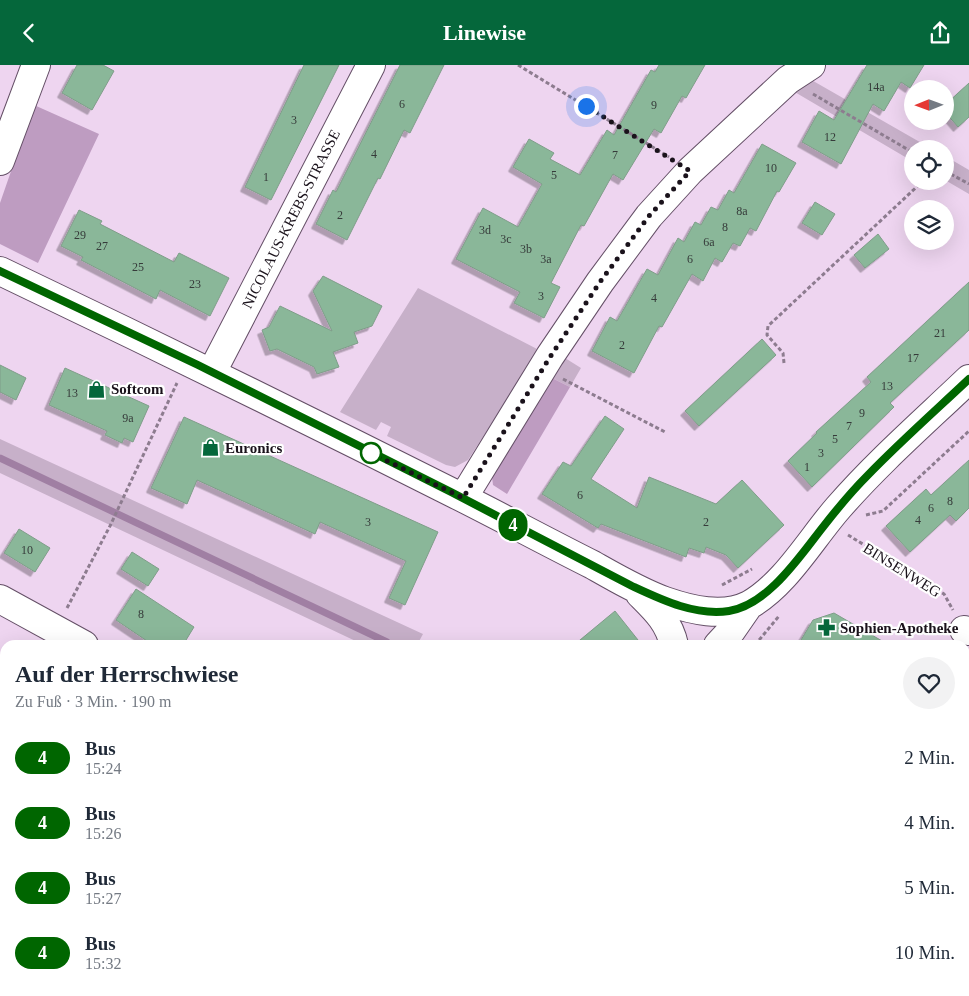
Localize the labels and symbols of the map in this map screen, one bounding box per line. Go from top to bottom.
house number: 14a [867,80,885,94]
north arrow [904,80,954,130]
your location [574,94,599,119]
house number: 6 [399,97,405,111]
house number: 9 [651,98,657,112]
house number: 3 [291,113,297,127]
street label: NICOLAUS-KREBS-STRASSE [239,127,343,311]
house number: 12 [824,130,836,144]
house number: 4 [371,147,377,161]
house number: 7 [612,148,618,162]
house number: 10 [765,161,777,175]
house number: 5 [551,168,557,182]
house number: 1 [263,170,269,184]
house number: 8a [736,204,748,218]
house number: 2 [337,208,343,222]
house number: 8 [722,220,728,234]
house number: 3d [479,223,491,237]
house number: 29 [74,228,86,242]
house number: 3c [500,232,512,246]
house number: 6a [703,235,715,249]
house number: 27 [96,239,108,253]
house number: 3b [520,242,532,256]
house number: 3a [540,252,552,266]
house number: 6 [687,252,693,266]
house number: 25 [132,260,144,274]
house number: 23 [189,277,201,291]
house number: 3 [538,289,544,303]
house number: 4 [651,291,657,305]
house number: 21 [934,326,946,340]
house number: 2 [619,338,625,352]
house number: 17 [907,351,919,365]
shop icon: Softcom [87,379,107,399]
house number: 13 [881,379,893,393]
place label: Softcom [111,381,164,397]
house number: 13 [66,386,78,400]
house number: 9 [859,406,865,420]
house number: 9a [122,411,134,425]
house number: 7 [846,419,852,433]
house number: 5 [832,432,838,446]
shop icon: Euronics [201,438,221,458]
place label: Euronics [225,440,282,456]
unlabelled marker [360,442,382,464]
house number: 3 [818,446,824,460]
house number: 1 [804,460,810,474]
house number: 6 [577,488,583,502]
house number: 8 [947,494,953,508]
house number: 6 [928,501,934,515]
line badge: 4 [497,509,529,541]
house number: 4 [915,513,921,527]
house number: 3 [365,515,371,529]
house number: 2 [703,515,709,529]
street label: BINSENWEG [860,540,944,600]
house number: 10 [21,543,33,557]
house number: 8 [138,607,144,621]
pharmacy icon: Sophien-Apotheke [816,618,836,638]
place label: Sophien-Apotheke [840,620,959,636]

